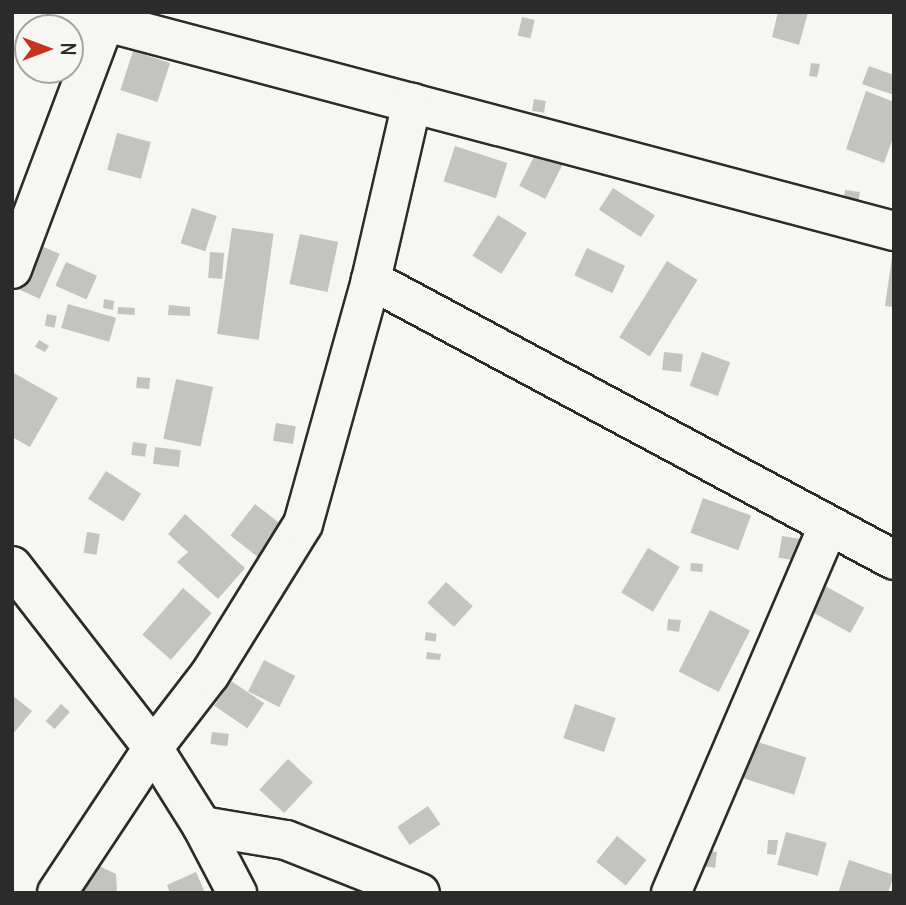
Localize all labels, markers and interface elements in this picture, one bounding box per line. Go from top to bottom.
north arrow [14,14,84,84]
text: N [56,42,80,56]

